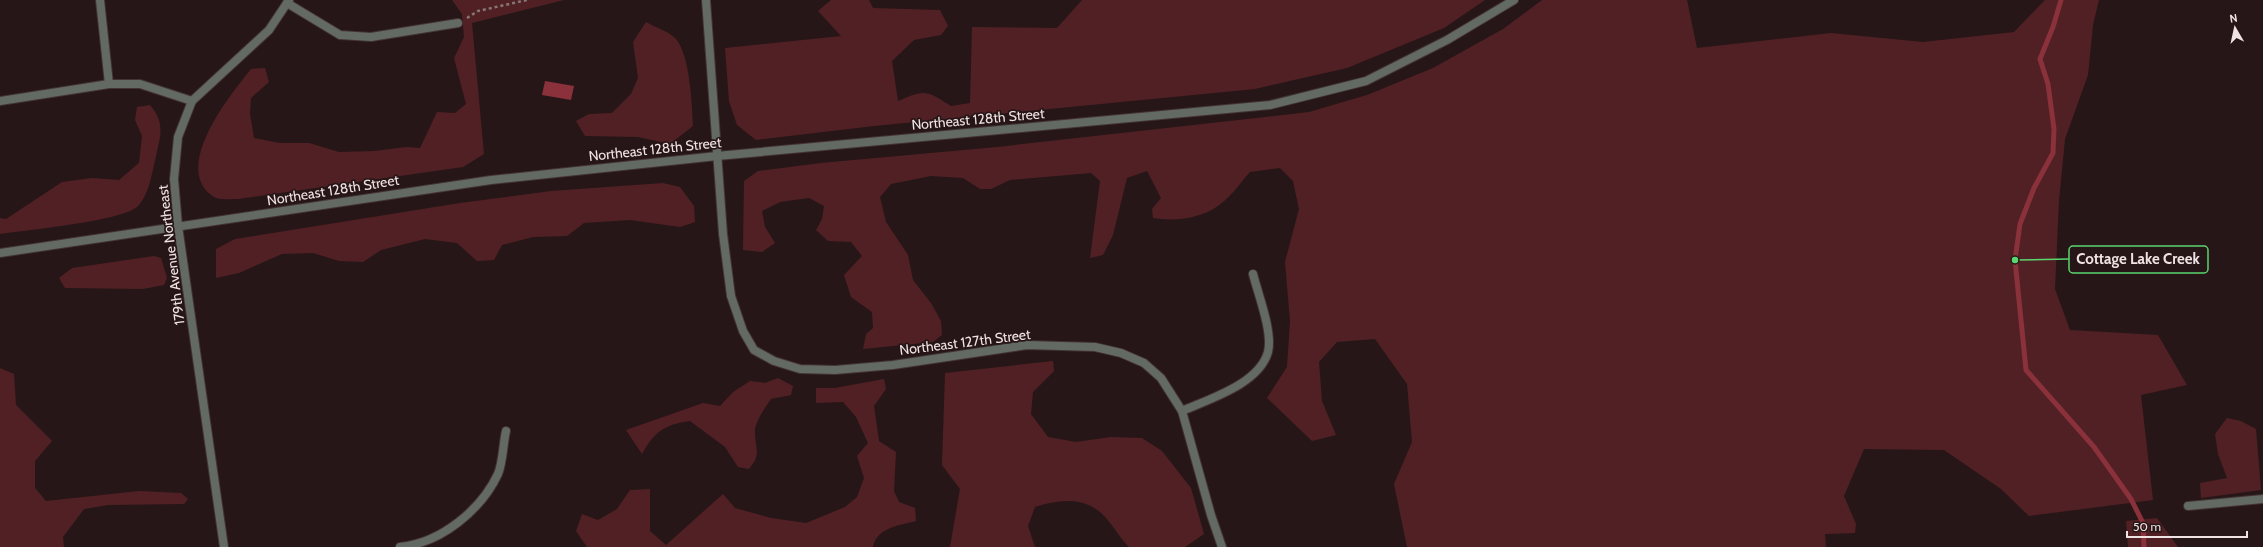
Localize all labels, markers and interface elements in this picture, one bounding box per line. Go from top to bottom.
north arrow [2215,8,2255,48]
text: N [2228,11,2238,26]
street label: Northeast 128th Street [911,104,1046,134]
street label: Northeast 128th Street [588,133,723,165]
street label: Northeast 128th Street [266,171,401,209]
street label: 179th Avenue Northeast [153,184,189,326]
callout: Cottage Lake Creek [2069,246,2208,273]
text: Cottage Lake Creek [2076,250,2200,268]
street label: Northeast 127th Street [898,325,1032,359]
scale bar [2127,513,2247,539]
text: 50 m [2133,519,2161,534]

